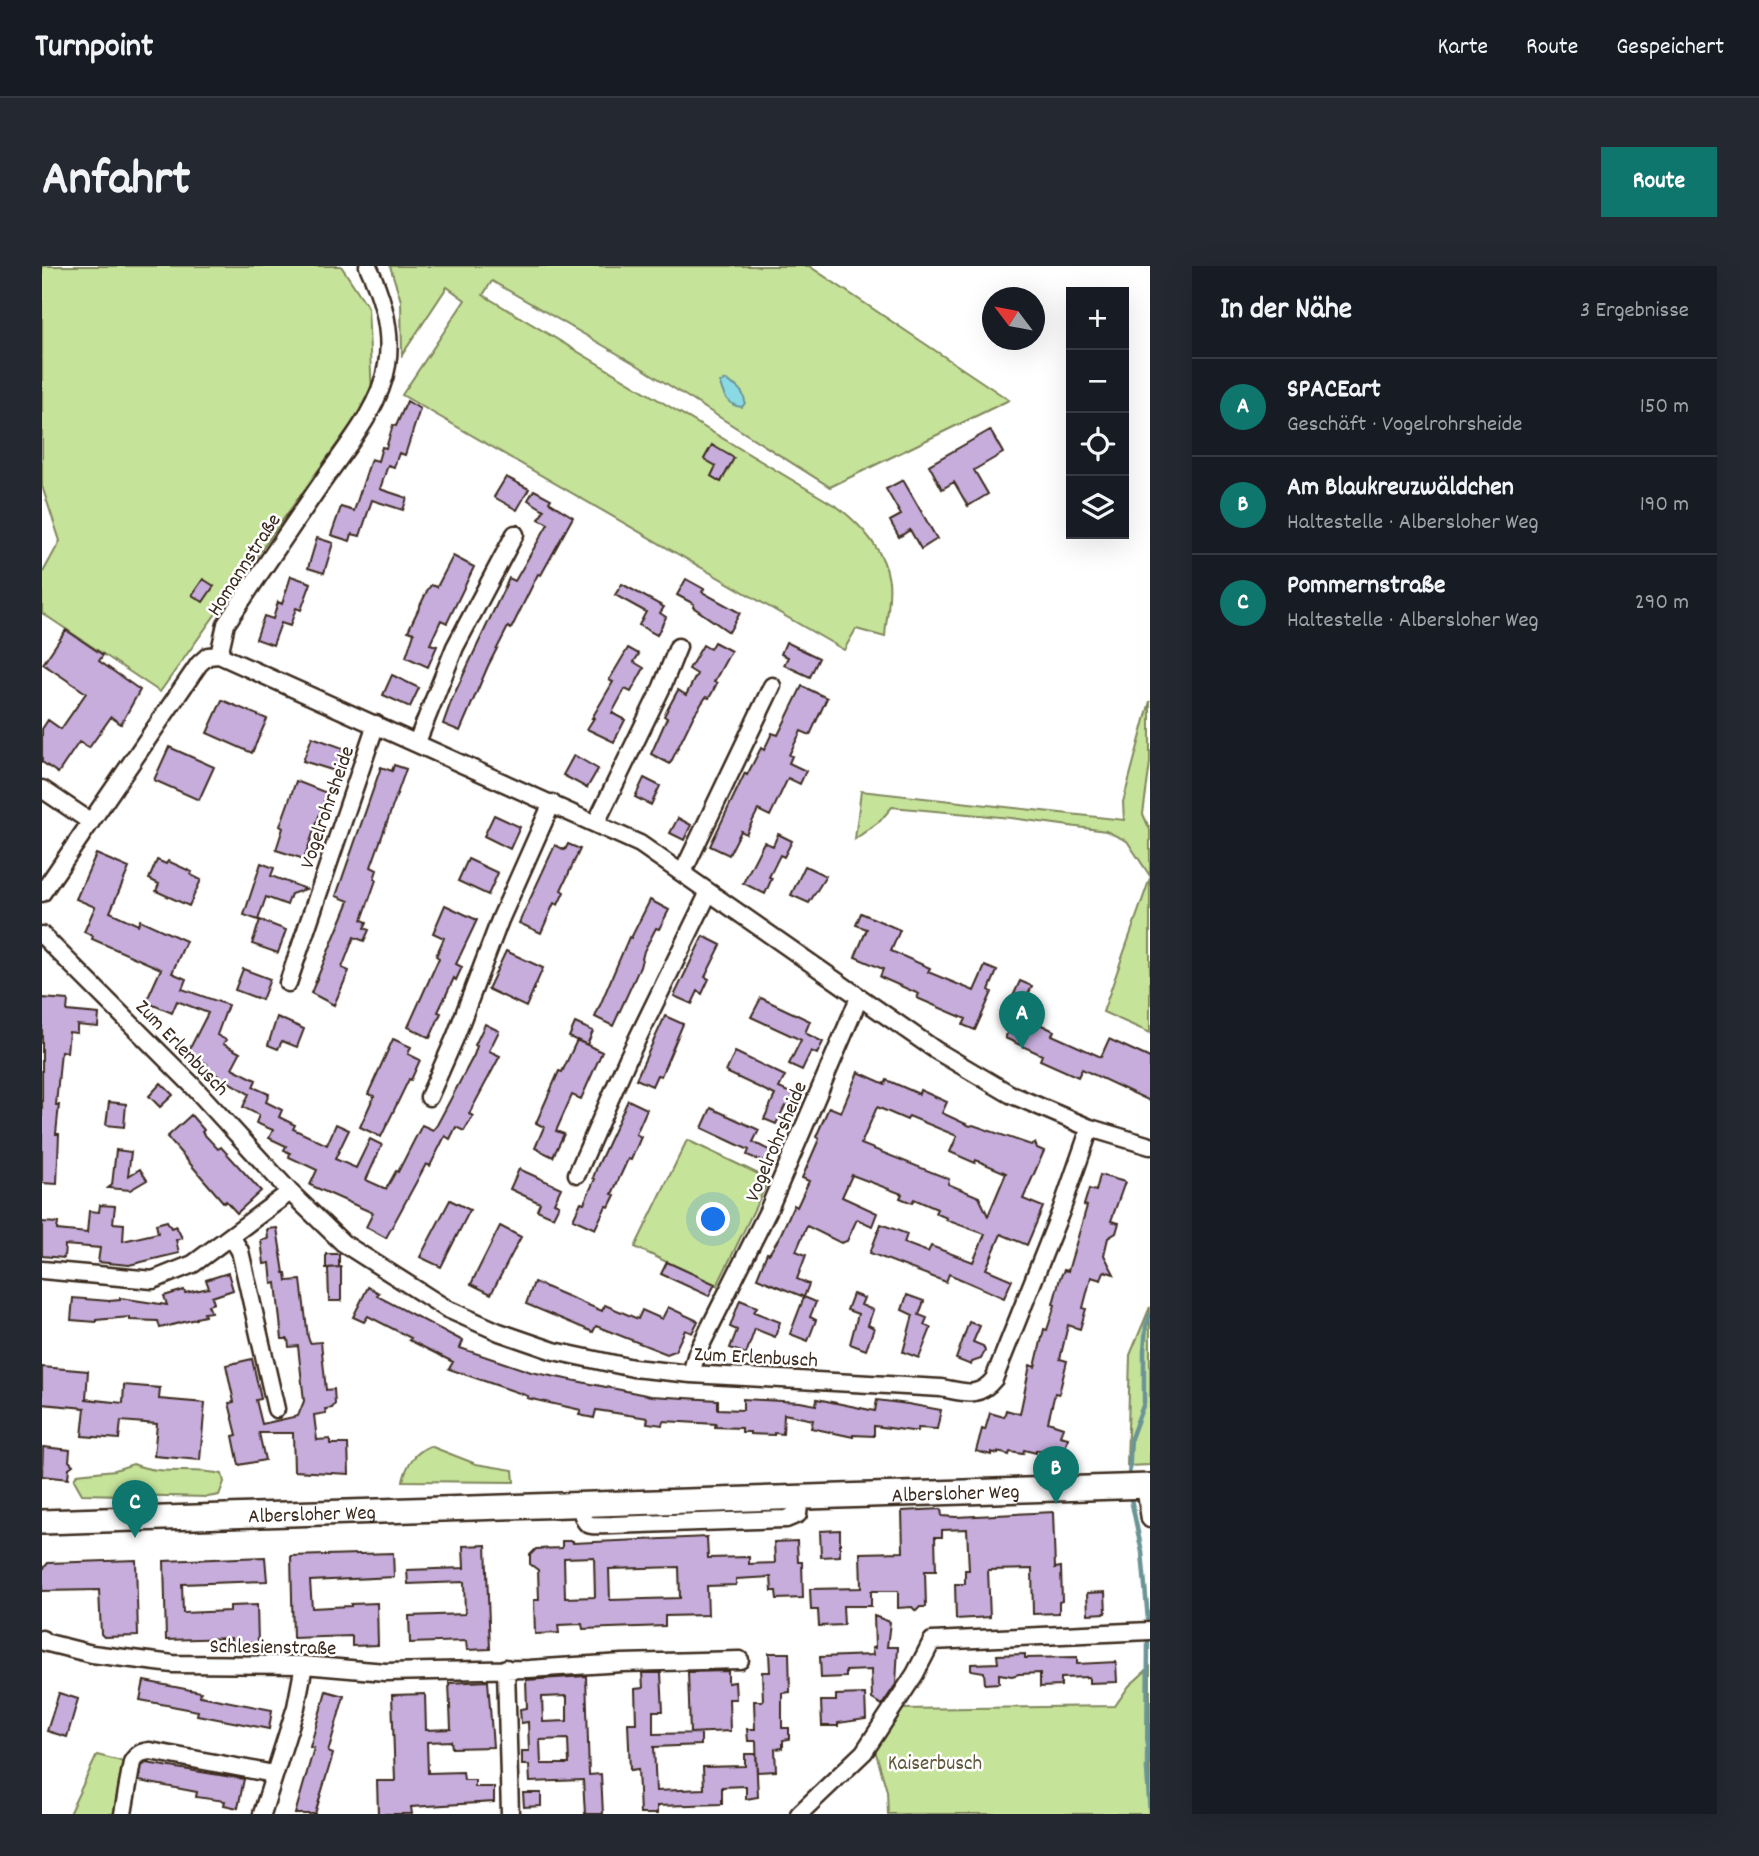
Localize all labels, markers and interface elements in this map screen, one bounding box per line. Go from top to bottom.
text: Turnpoint [35,25,153,72]
text: Karte [1437,31,1488,65]
text: Route [1526,31,1578,65]
text: Gespeichert [1616,31,1724,65]
text: Anfahrt [42,147,190,217]
button: Route [1601,147,1717,217]
north arrow [982,287,1045,350]
map controls [1066,287,1129,539]
button: + [1066,287,1129,350]
text: In der Nähe [1220,290,1352,333]
text: 3 Ergebnisse [1580,295,1689,328]
button: − [1066,350,1129,413]
text: SPACEart [1287,372,1381,409]
text: A [1237,391,1249,424]
text: 150 m [1640,391,1689,424]
text: Geschäft · Vogelrohrsheide [1287,409,1522,442]
button: locate [1066,413,1129,476]
text: Am Blaukreuzwäldchen [1287,470,1514,507]
button: layers [1066,476,1129,539]
text: B [1238,489,1248,522]
text: 190 m [1640,489,1689,522]
text: Haltestelle · Albersloher Weg [1287,507,1539,540]
street label: Homannstraße [201,508,290,623]
text: Pommernstraße [1287,568,1445,605]
text: C [1237,587,1249,620]
text: 290 m [1635,587,1689,620]
text: Haltestelle · Albersloher Weg [1287,605,1539,638]
street label: Vogelrohrsheide [294,743,364,873]
pin: A [999,991,1045,1049]
street label: Zum Erlenbusch [127,994,235,1104]
street label: Vogelrohrsheide [739,1077,817,1207]
your location [696,1202,730,1236]
street label: Zum Erlenbusch [693,1341,818,1377]
pin: B [1033,1446,1079,1504]
street label: Albersloher Weg [891,1478,1020,1512]
pin: C [112,1480,158,1538]
street label: Albersloher Weg [248,1499,376,1533]
street label: Schlesienstraße [209,1633,337,1665]
park label: Kaiserbusch [888,1750,982,1780]

